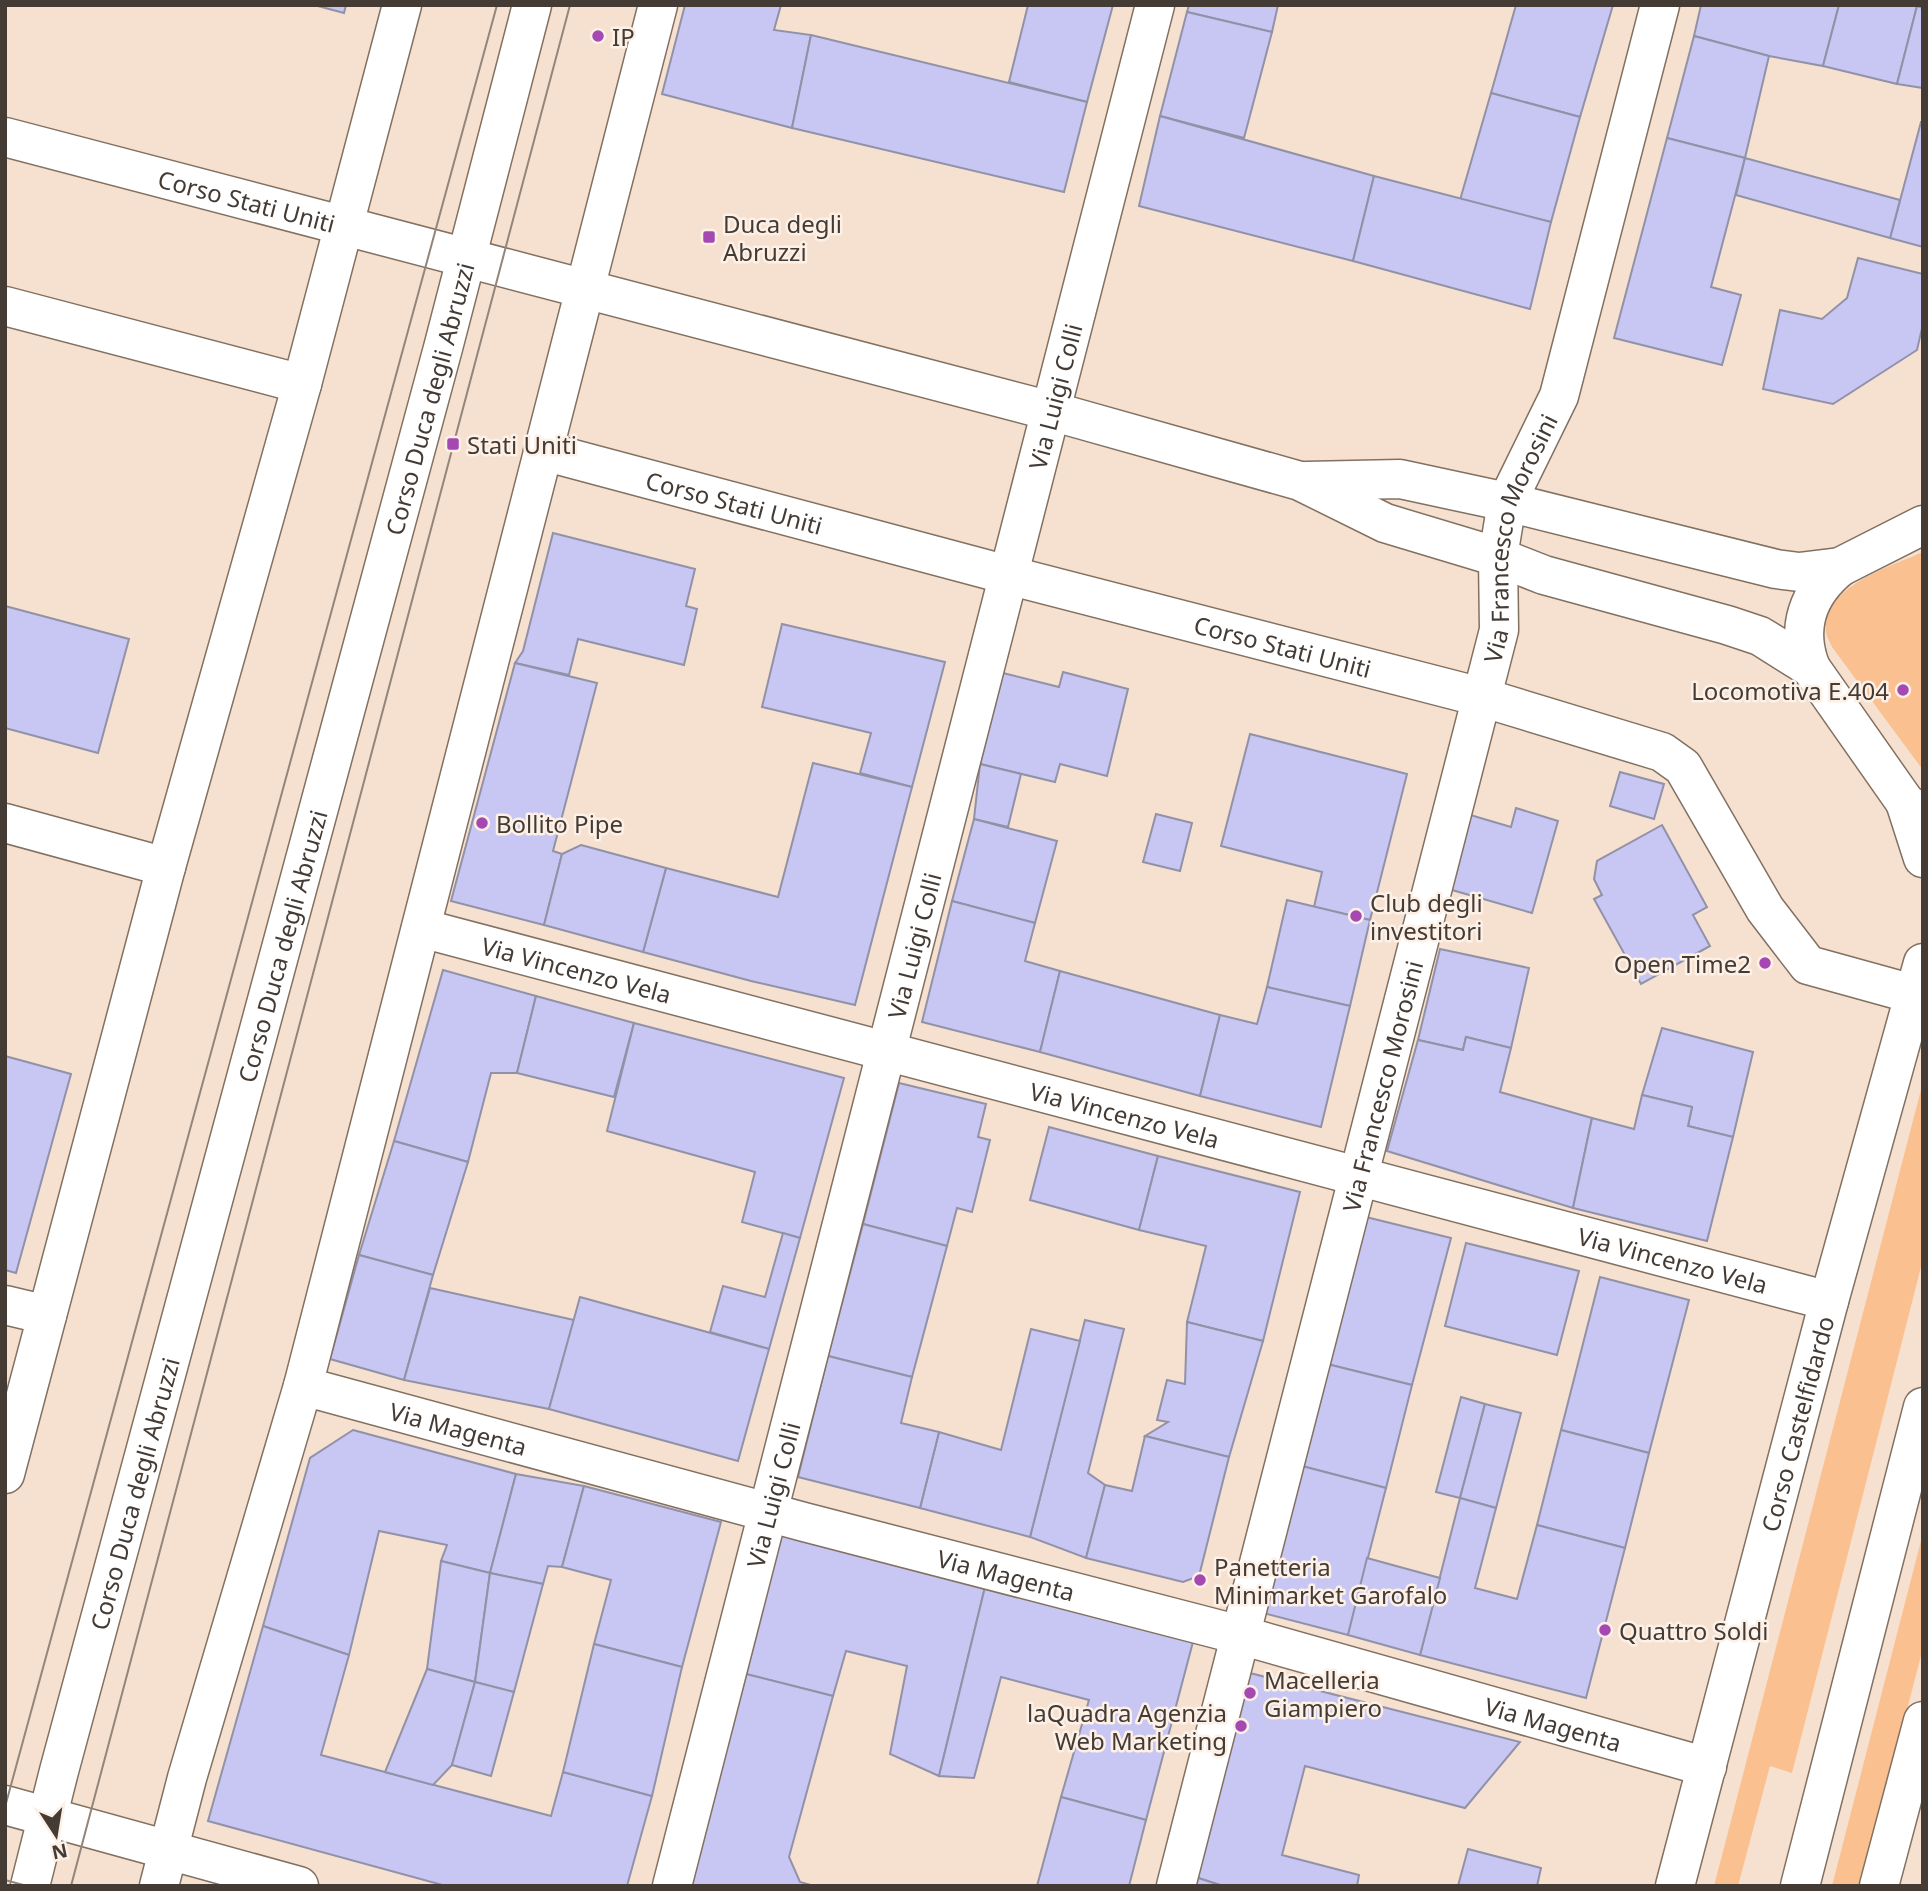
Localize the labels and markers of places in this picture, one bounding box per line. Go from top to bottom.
place label: IP [612,20,635,53]
marker: IP [590,28,606,44]
place label: Duca degli Abruzzi [723,207,842,268]
marker: Duca degli Abruzzi [701,229,717,245]
place label: Stati Uniti [467,428,577,461]
marker: Stati Uniti [445,436,461,452]
place label: Locomotiva E.404 [1691,674,1889,707]
marker: Locomotiva E.404 [1895,682,1911,698]
place label: Bollito Pipe [496,807,623,840]
marker: Bollito Pipe [474,815,490,831]
place label: Club degli investitori [1370,886,1483,947]
marker: Club degli investitori [1348,908,1364,924]
place label: Open Time2 [1614,947,1751,980]
marker: Open Time2 [1757,955,1773,971]
place label: Panetteria Minimarket Garofalo [1214,1550,1447,1611]
marker: Panetteria Minimarket Garofalo [1192,1572,1208,1588]
place label: Quattro Soldi [1619,1614,1768,1647]
marker: Quattro Soldi [1597,1622,1613,1638]
place label: Macelleria Giampiero [1264,1663,1382,1724]
marker: Macelleria Giampiero [1242,1685,1258,1701]
place label: laQuadra Agenzia Web Marketing [1027,1696,1227,1757]
marker: laQuadra Agenzia Web Marketing [1233,1718,1249,1734]

